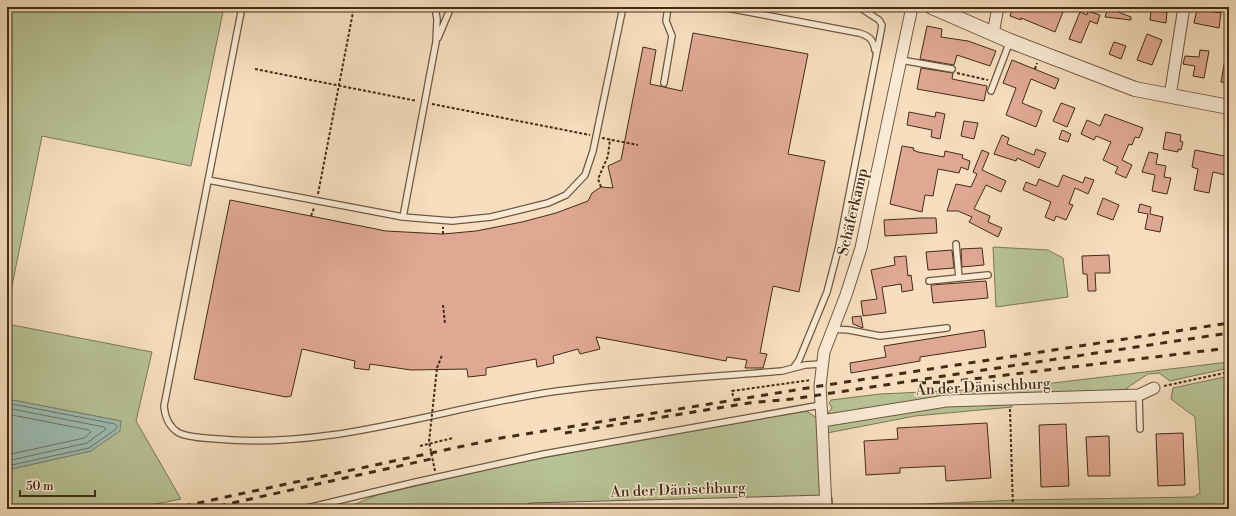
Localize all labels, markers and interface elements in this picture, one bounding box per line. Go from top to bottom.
street label: Schäferkamp [834,166,872,258]
street label: An der Dänischburg [914,374,1051,400]
scale bar [20,472,95,498]
street label: An der Dänischburg [609,478,746,502]
text: 50 m [26,479,54,494]

